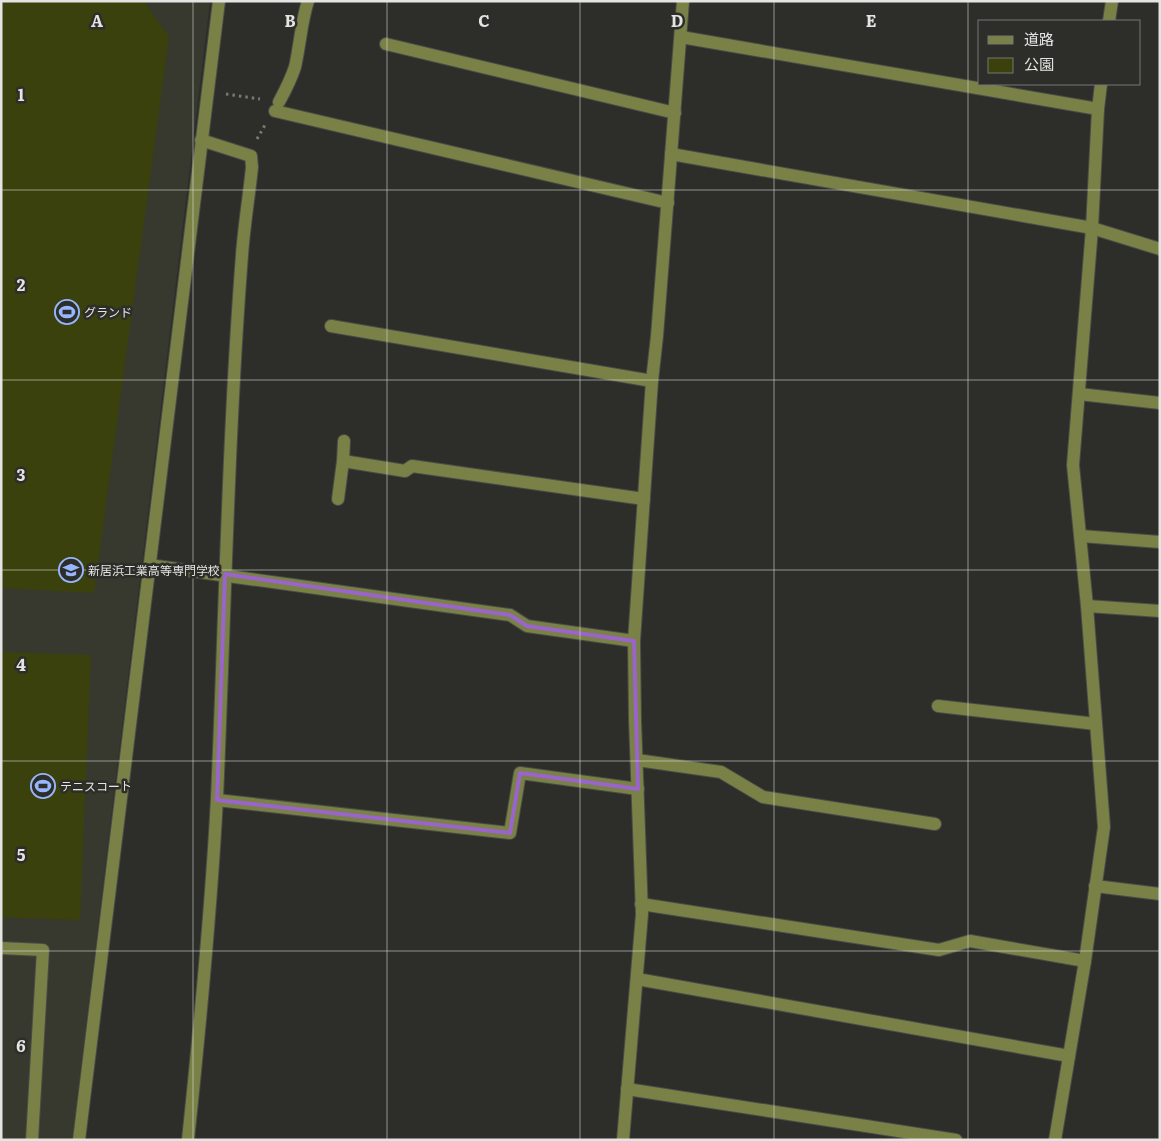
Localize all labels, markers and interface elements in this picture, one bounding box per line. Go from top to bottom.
text: A [91,8,103,32]
text: B [284,8,296,32]
text: C [478,8,490,32]
text: D [671,8,683,32]
text: E [866,8,877,32]
legend [978,20,1141,85]
text: 道路 [1024,27,1054,50]
text: 公園 [1024,52,1054,75]
text: 1 [18,82,25,106]
text: 2 [17,272,26,296]
sports icon: グランド [54,299,80,325]
place label: グランド [84,303,132,321]
text: 3 [17,462,26,486]
school or university icon: 新居浜工業高等専門学校 [58,557,84,583]
place label: 新居浜工業高等専門学校 [88,561,220,579]
text: 4 [16,652,26,676]
sports icon: テニスコート [30,773,56,799]
place label: テニスコート [60,777,132,795]
text: 5 [17,842,26,866]
text: 6 [16,1033,26,1057]

